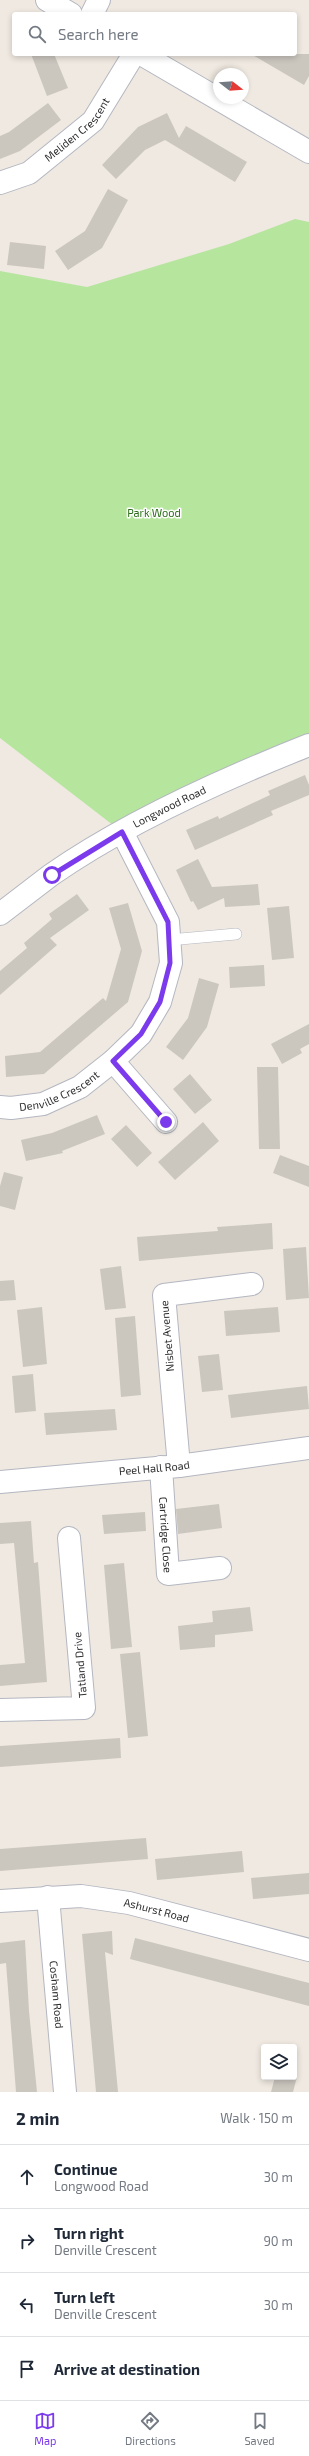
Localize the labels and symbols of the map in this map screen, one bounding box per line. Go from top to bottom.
north arrow [213,68,249,104]
street label: Meliden Crescent [42,95,112,164]
park label: Park Wood [127,506,181,519]
street label: Longwood Road [130,783,208,830]
route start [43,866,61,884]
street label: Denville Crescent [18,1068,101,1113]
route end [157,1113,175,1131]
street label: Nisbet Avenue [157,1300,176,1372]
street label: Peel Hall Road [118,1458,191,1477]
street label: Cartridge Close [157,1496,175,1573]
street label: Tatland Drive [70,1631,89,1699]
street label: Ashurst Road [123,1895,191,1924]
street label: Cosham Road [48,1960,66,2029]

